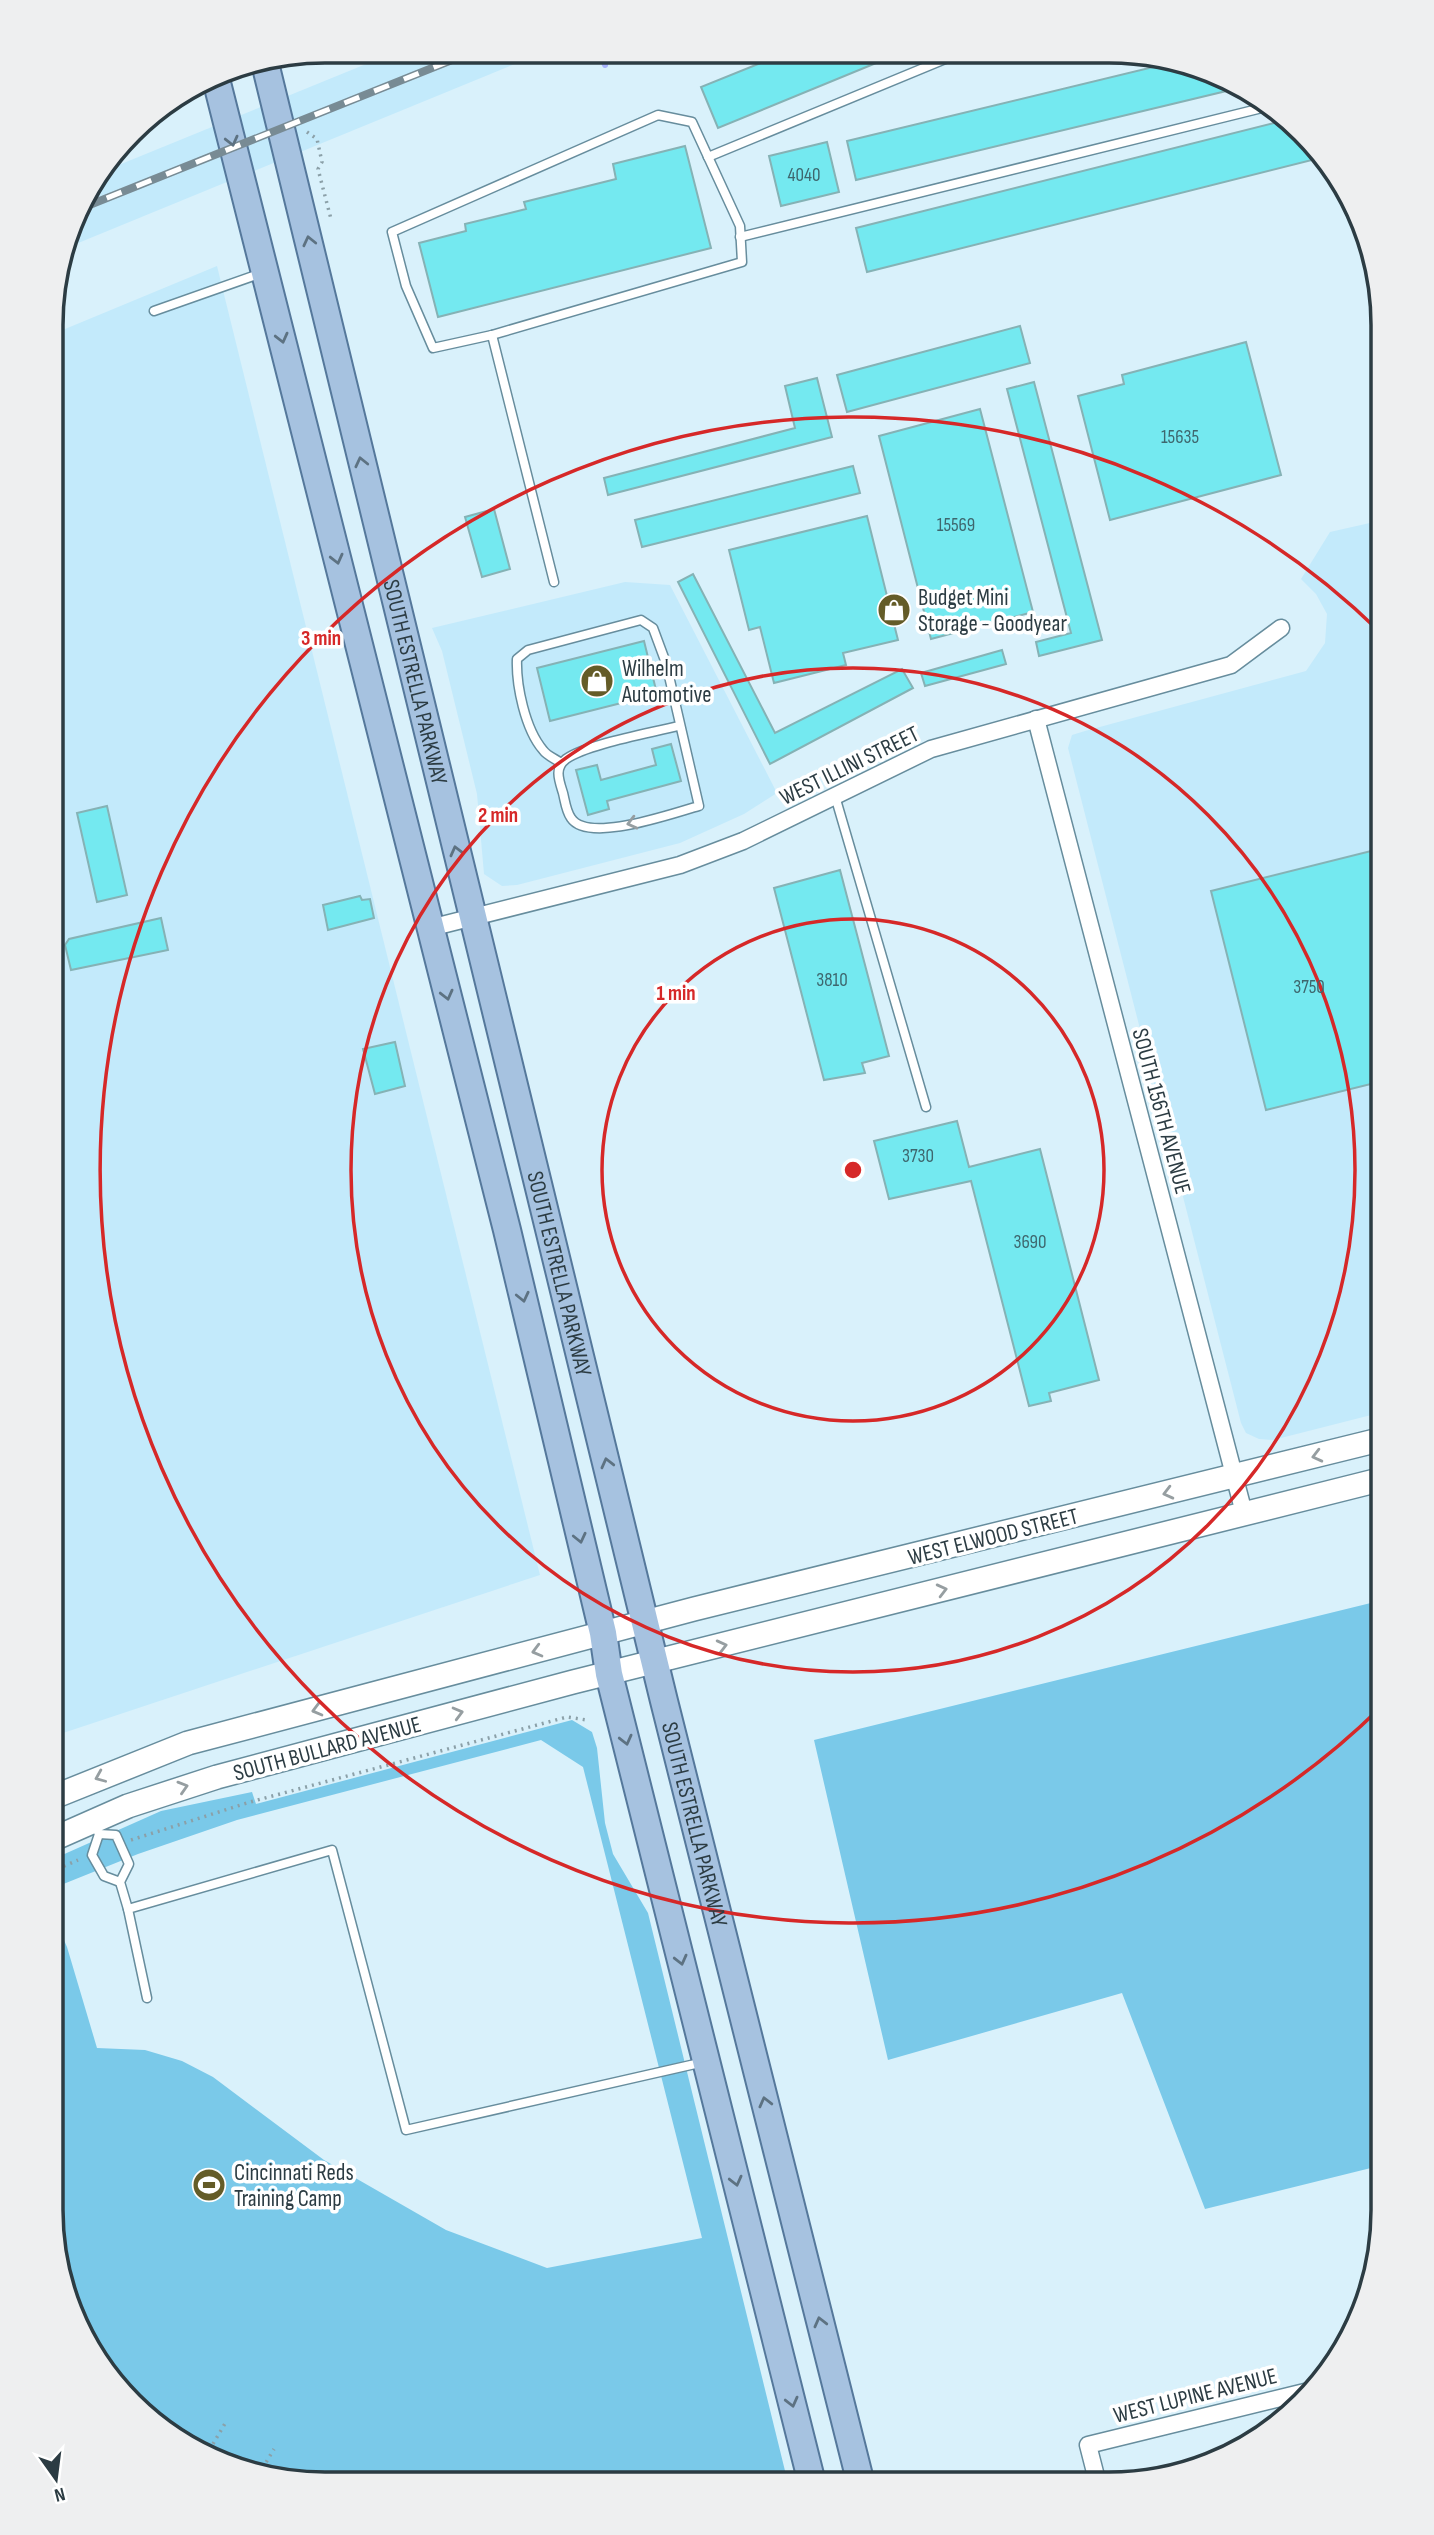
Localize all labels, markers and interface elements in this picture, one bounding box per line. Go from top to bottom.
one-way arrow [224,135,238,147]
house number: 4040 [788,164,820,187]
one-way arrow [302,235,317,247]
one-way arrow [274,332,288,344]
house number: 15635 [1161,426,1199,449]
one-way arrow [355,457,369,469]
house number: 15569 [937,514,975,537]
one-way arrow [329,553,343,565]
street label: SOUTH ESTRELLA PARKWAY [376,577,453,788]
place label: Budget Mini Storage - Goodyear [918,584,1067,638]
shop icon: Budget Mini Storage - Goodyear [875,591,913,629]
text: 3 min [301,626,341,651]
place label: Wilhelm Automotive [621,655,711,709]
shop icon: Wilhelm Automotive [578,662,616,700]
street label: WEST ILLINI STREET [775,720,924,812]
text: 2 min [478,803,518,828]
one-way arrow [626,815,638,829]
one-way arrow [450,845,464,857]
house number: 3810 [816,969,848,992]
house number: 3750 [1293,976,1325,999]
text: 1 min [656,981,696,1006]
one-way arrow [439,988,453,1000]
street label: SOUTH 156TH AVENUE [1125,1025,1197,1197]
house number: 3730 [902,1145,934,1168]
centre of rings [841,1158,865,1182]
street label: SOUTH ESTRELLA PARKWAY [520,1168,597,1380]
house number: 3690 [1013,1231,1047,1254]
one-way arrow [514,1291,529,1303]
one-way arrow [1311,1448,1323,1462]
one-way arrow [601,1457,615,1469]
one-way arrow [1162,1485,1174,1499]
street label: WEST ELWOOD STREET [905,1502,1081,1572]
one-way arrow [572,1532,586,1544]
one-way arrow [936,1584,948,1598]
one-way arrow [716,1640,728,1654]
one-way arrow [531,1643,543,1657]
one-way arrow [311,1701,323,1716]
one-way arrow [452,1707,464,1721]
street label: SOUTH BULLARD AVENUE [230,1710,424,1787]
street label: SOUTH ESTRELLA PARKWAY [655,1719,733,1930]
one-way arrow [618,1734,632,1746]
one-way arrow [95,1768,107,1782]
one-way arrow [176,1781,188,1796]
one-way arrow [673,1954,687,1966]
one-way arrow [759,2096,773,2108]
place label: Cincinnati Reds Training Camp [234,2159,354,2213]
sports icon: Cincinnati Reds Training Camp [190,2166,228,2204]
one-way arrow [728,2175,742,2187]
one-way arrow [814,2316,828,2328]
street label: WEST LUPINE AVENUE [1111,2362,1280,2430]
one-way arrow [784,2396,798,2408]
north arrow [21,2444,91,2514]
text: N [52,2482,67,2506]

